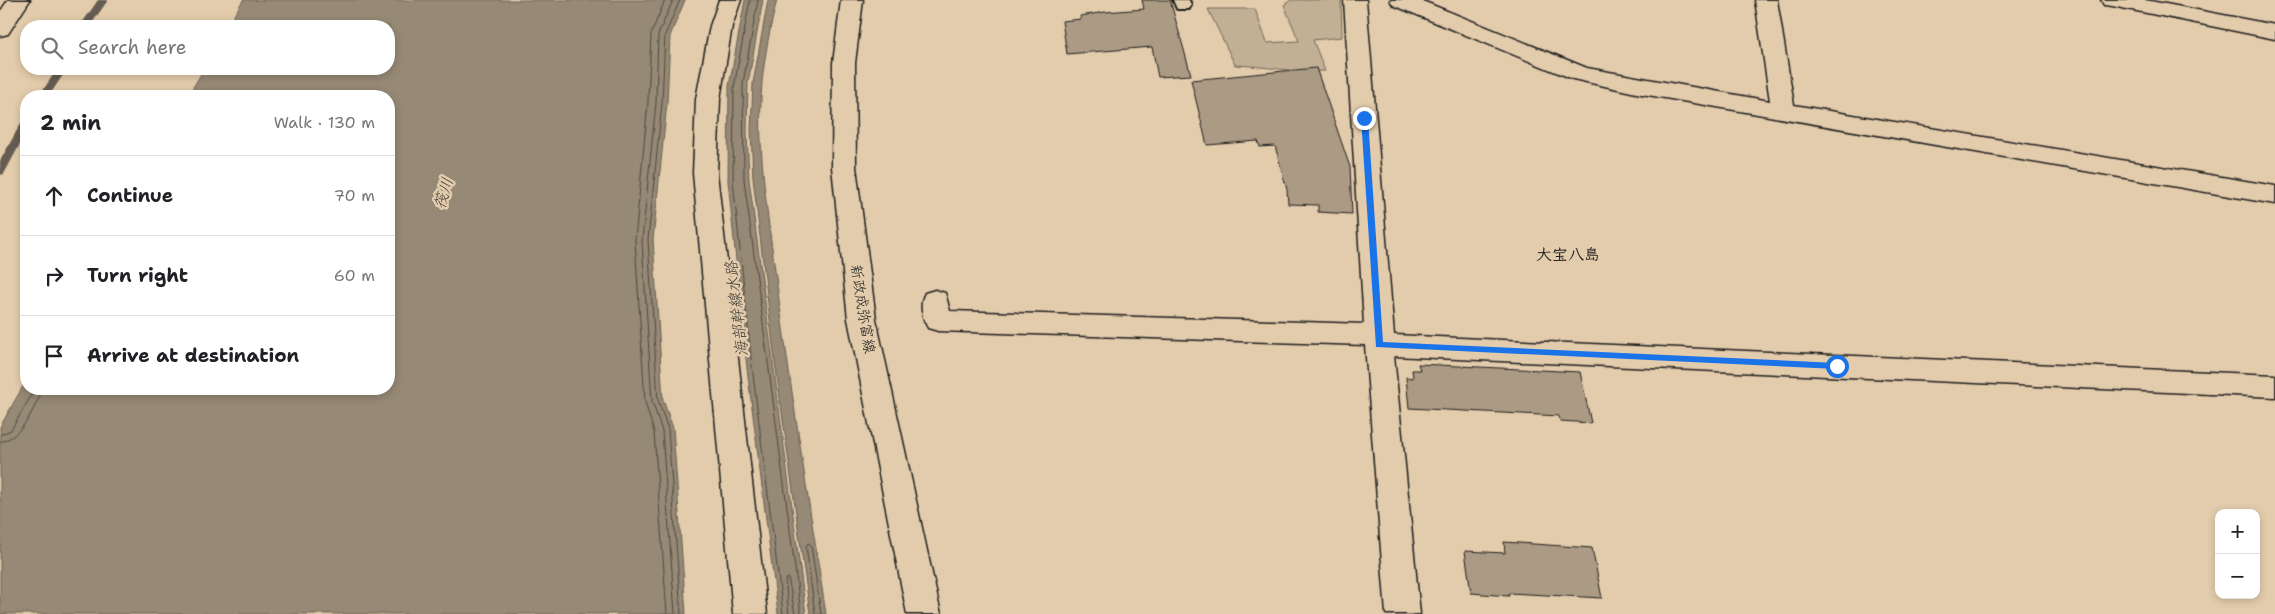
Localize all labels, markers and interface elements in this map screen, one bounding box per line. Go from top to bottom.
search box [20,20,395,75]
icon: search [38,34,66,62]
text: Search here [78,35,187,60]
route end [1353,107,1376,130]
text: 2 min [40,109,101,137]
text: Walk · 130 m [274,112,375,133]
water label: 筏川 [429,175,458,211]
icon: ahead [40,182,68,210]
text: Continue [87,183,173,208]
text: 70 m [334,185,375,206]
district label: 大宝八島 [1536,244,1600,265]
water label: 海部幹線水路 [720,259,753,358]
icon: right [40,262,68,290]
text: Turn right [87,263,188,288]
street label: 新政成弥富線 [846,263,880,355]
text: 60 m [334,265,375,286]
icon: arrive [40,342,68,370]
text: Arrive at destination [87,343,299,368]
route start [1826,355,1849,378]
map controls [2215,509,2260,599]
button: + [2215,509,2260,554]
button: − [2215,554,2260,599]

